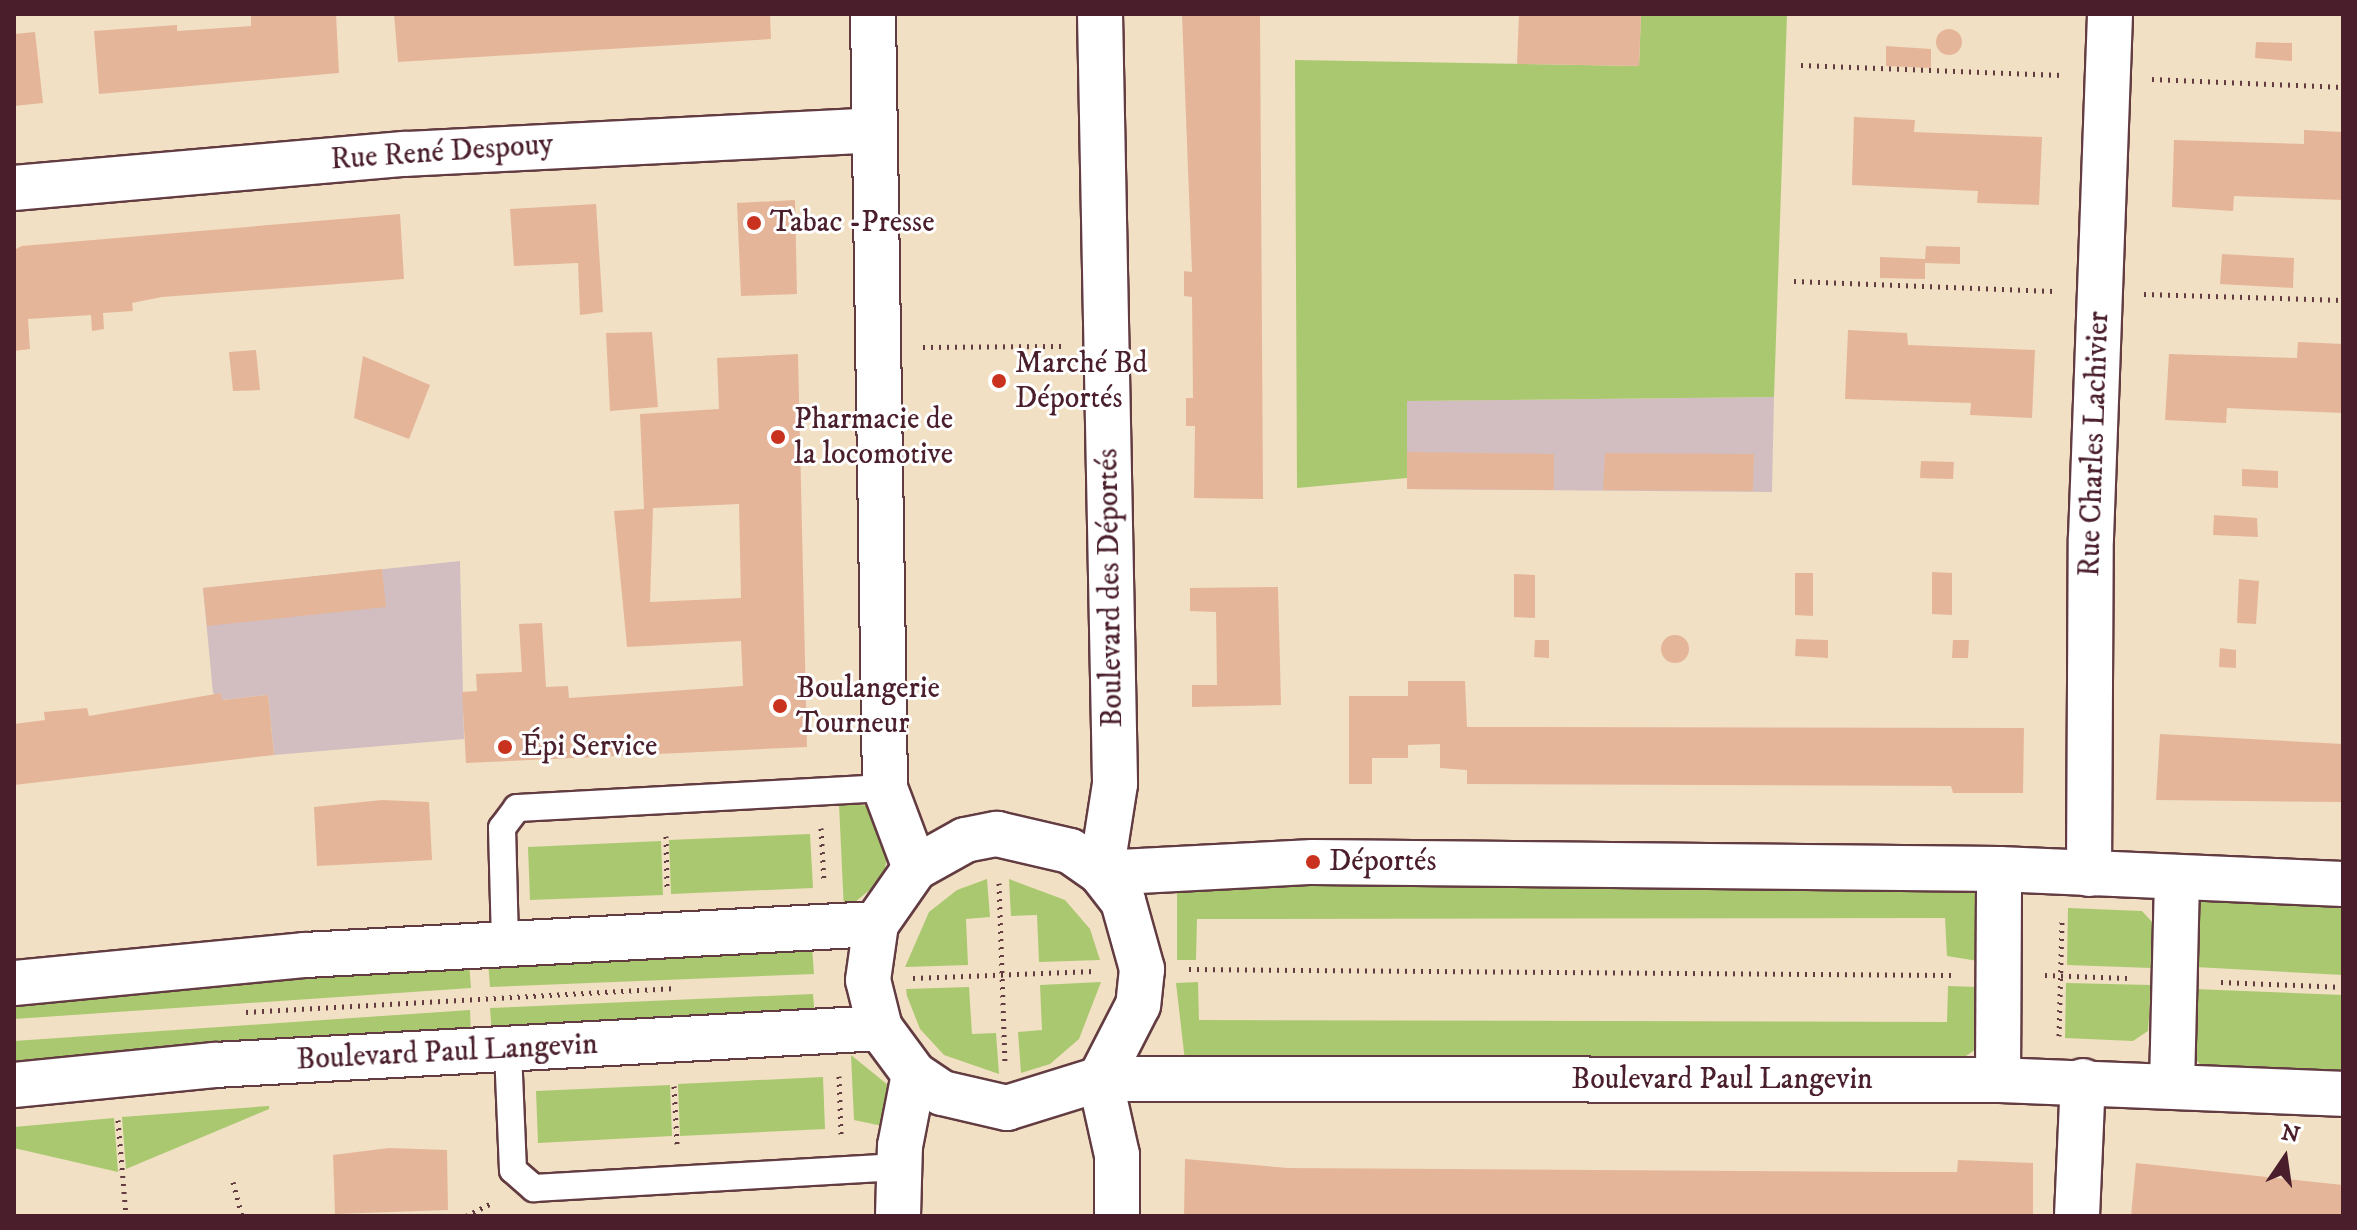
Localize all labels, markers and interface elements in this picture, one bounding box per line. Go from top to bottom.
street label: Rue René Despouy [329,127,555,179]
place label: Tabac -Presse [770,205,935,241]
marker: Tabac -Presse [745,214,763,232]
street label: Rue Charles Lachivier [2072,311,2118,577]
place label: Marché Bd Déportés [1015,346,1148,416]
marker: Marché Bd Déportés [990,372,1008,390]
place label: Pharmacie de la locomotive [794,402,953,472]
marker: Pharmacie de la locomotive [769,428,787,446]
street label: Boulevard des Déportés [1091,448,1131,728]
place label: Boulangerie Tourneur [796,671,940,742]
marker: Boulangerie Tourneur [771,697,789,715]
place label: Épi Service [521,729,657,765]
marker: Épi Service [496,738,514,756]
place label: Déportés [1329,844,1437,880]
marker: Déportés [1304,853,1322,871]
street label: Boulevard Paul Langevin [295,1027,599,1079]
street label: Boulevard Paul Langevin [1571,1062,1873,1098]
north arrow [2245,1118,2325,1198]
text: N [2279,1119,2302,1149]

